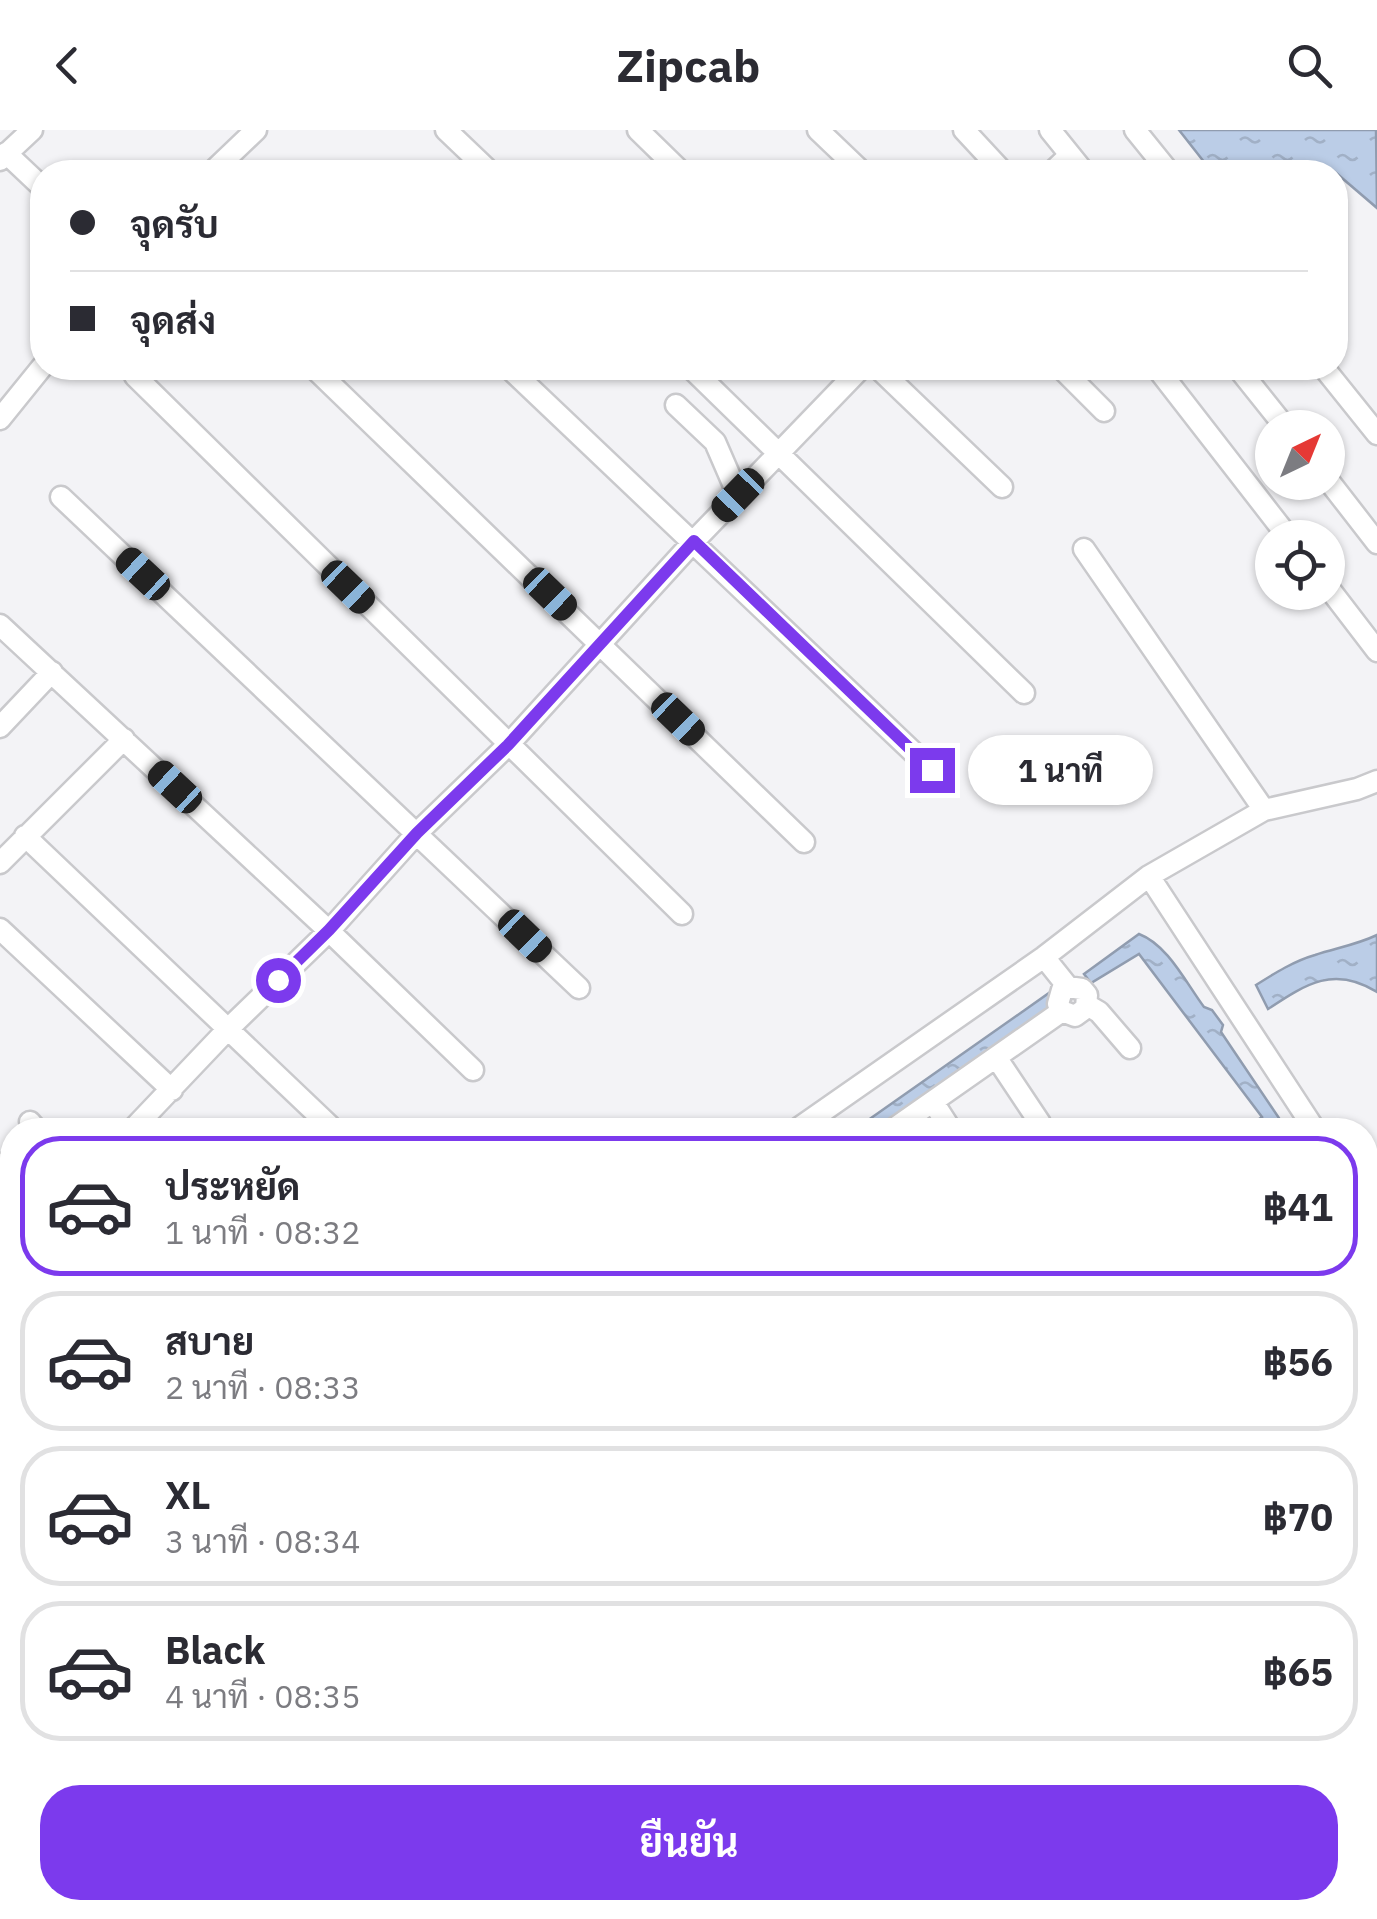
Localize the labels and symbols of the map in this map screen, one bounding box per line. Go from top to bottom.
north arrow [1255,410,1345,500]
car [706,463,770,527]
car [111,543,175,605]
car [316,555,380,619]
car [518,562,582,626]
car [646,687,710,751]
callout: 1 นาที [967,735,1152,805]
route end [910,748,955,793]
car [143,756,207,818]
car [493,904,557,968]
route start [256,958,301,1003]

